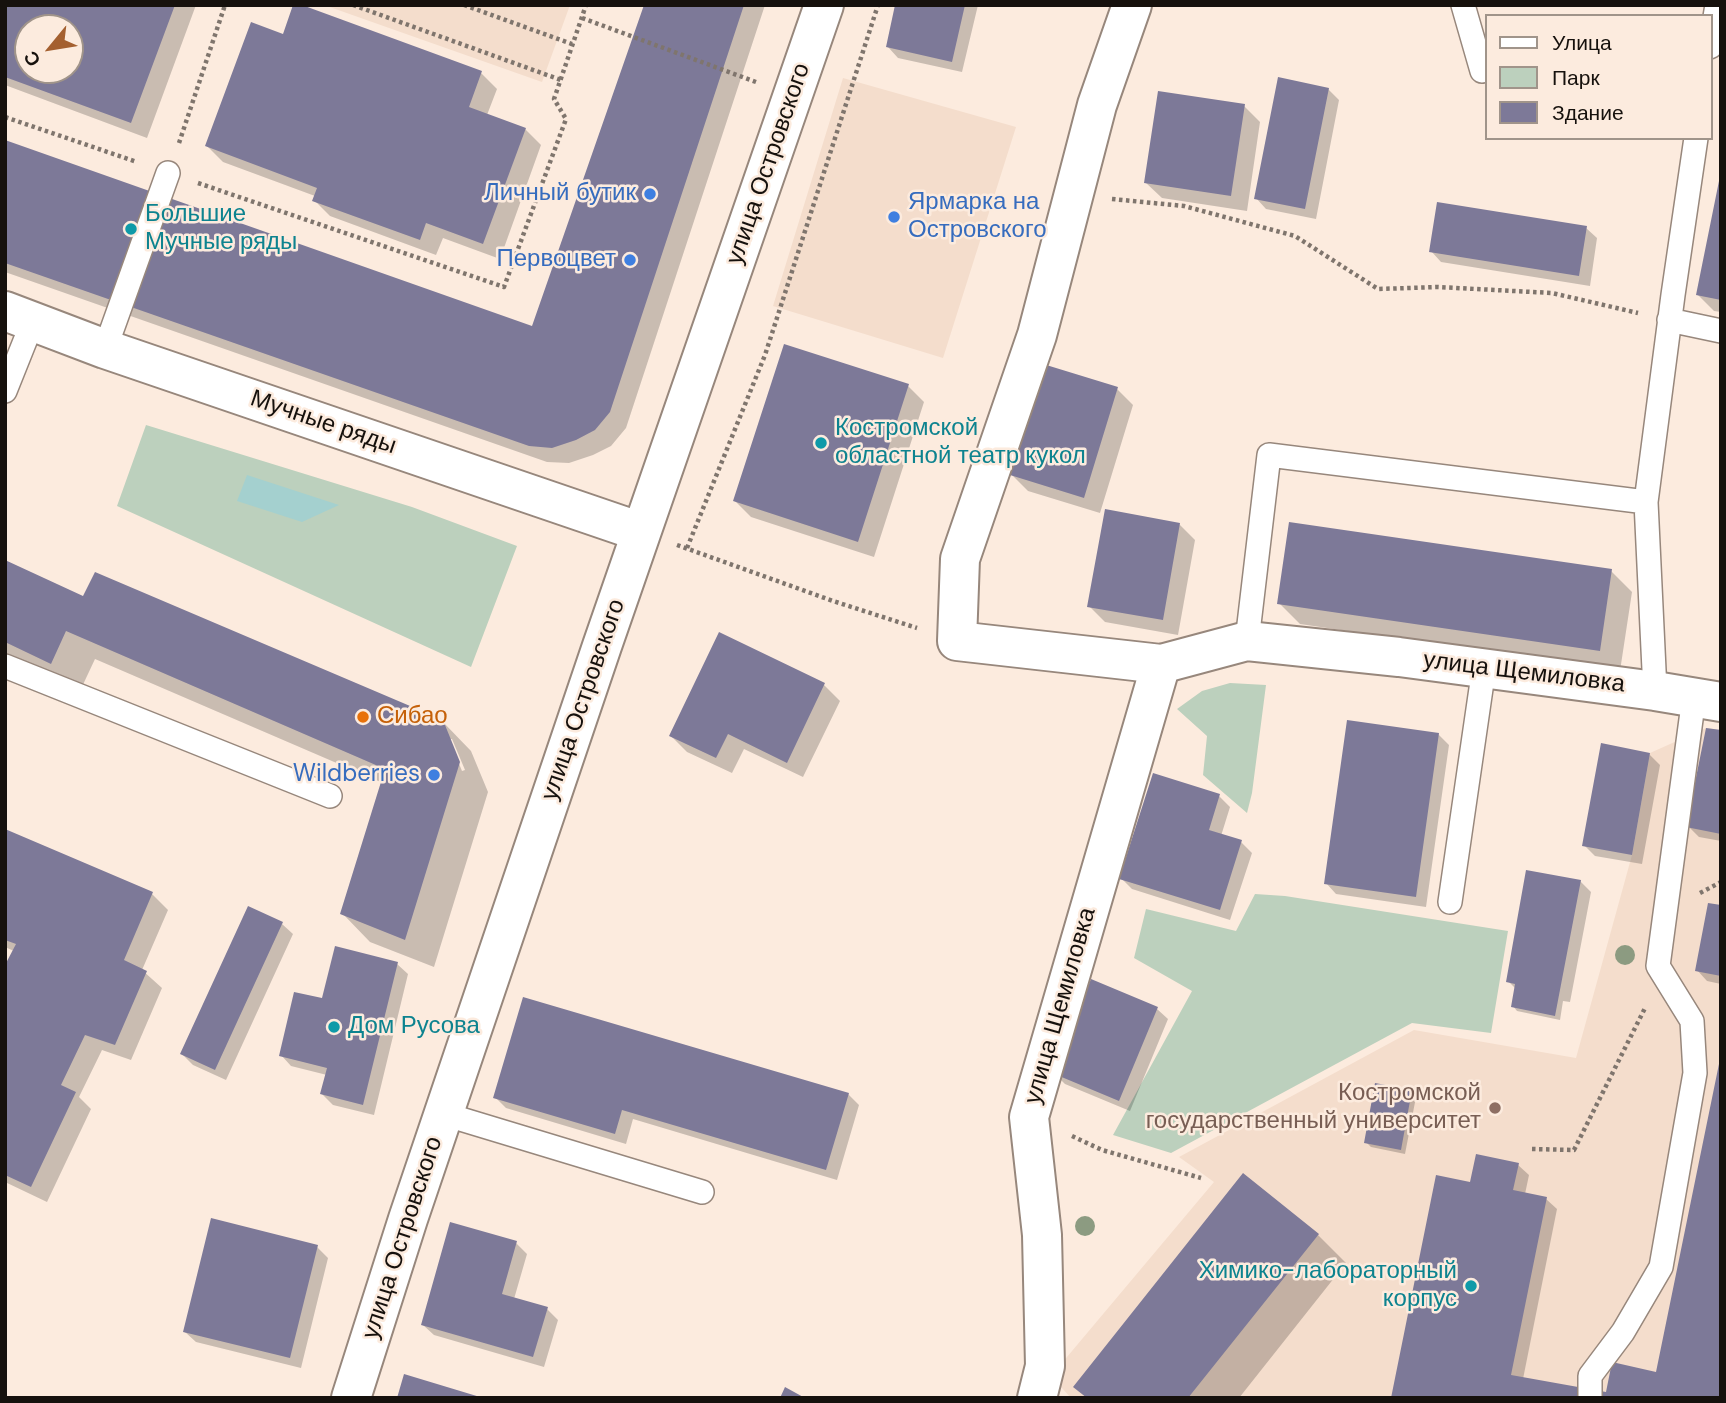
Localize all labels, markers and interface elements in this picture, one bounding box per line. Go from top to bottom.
north arrow [14,14,84,84]
legend [1484,14,1712,140]
text: Улица [1552,29,1612,57]
text: С [18,47,46,71]
street label: улица Островского [721,60,817,268]
text: Парк [1552,64,1600,92]
text: Здание [1552,99,1624,127]
place label: Личный бутик [484,180,636,208]
marker: Личный бутик [642,186,658,202]
place label: Ярмарка на Островского [908,189,1047,245]
place label: Большие Мучные ряды [145,201,297,257]
marker: Ярмарка на Островского [886,209,902,225]
marker: Большие Мучные ряды [123,221,139,237]
place label: Первоцвет [496,246,616,274]
marker: Первоцвет [622,252,638,268]
street label: Мучные ряды [246,385,400,461]
place label: Костромской областной театр кукол [835,415,1086,471]
marker: Костромской областной театр кукол [813,435,829,451]
street label: улица Островского [536,596,632,804]
street label: улица Щемиловка [1422,646,1626,700]
place label: Сибао [377,703,448,731]
marker: Сибао [355,709,371,725]
place label: Wildberries [293,761,420,789]
marker: Wildberries [426,767,442,783]
street label: улица Щемиловка [1019,905,1103,1107]
place label: Дом Русова [348,1013,480,1041]
marker: Дом Русова [326,1019,342,1035]
place label: Костромской государственный университет [1146,1080,1481,1136]
marker: Костромской государственный университет [1487,1100,1503,1116]
street label: улица Островского [357,1133,449,1343]
place label: Химико-лабораторный корпус [1199,1258,1457,1314]
marker: Химико-лабораторный корпус [1463,1278,1479,1294]

